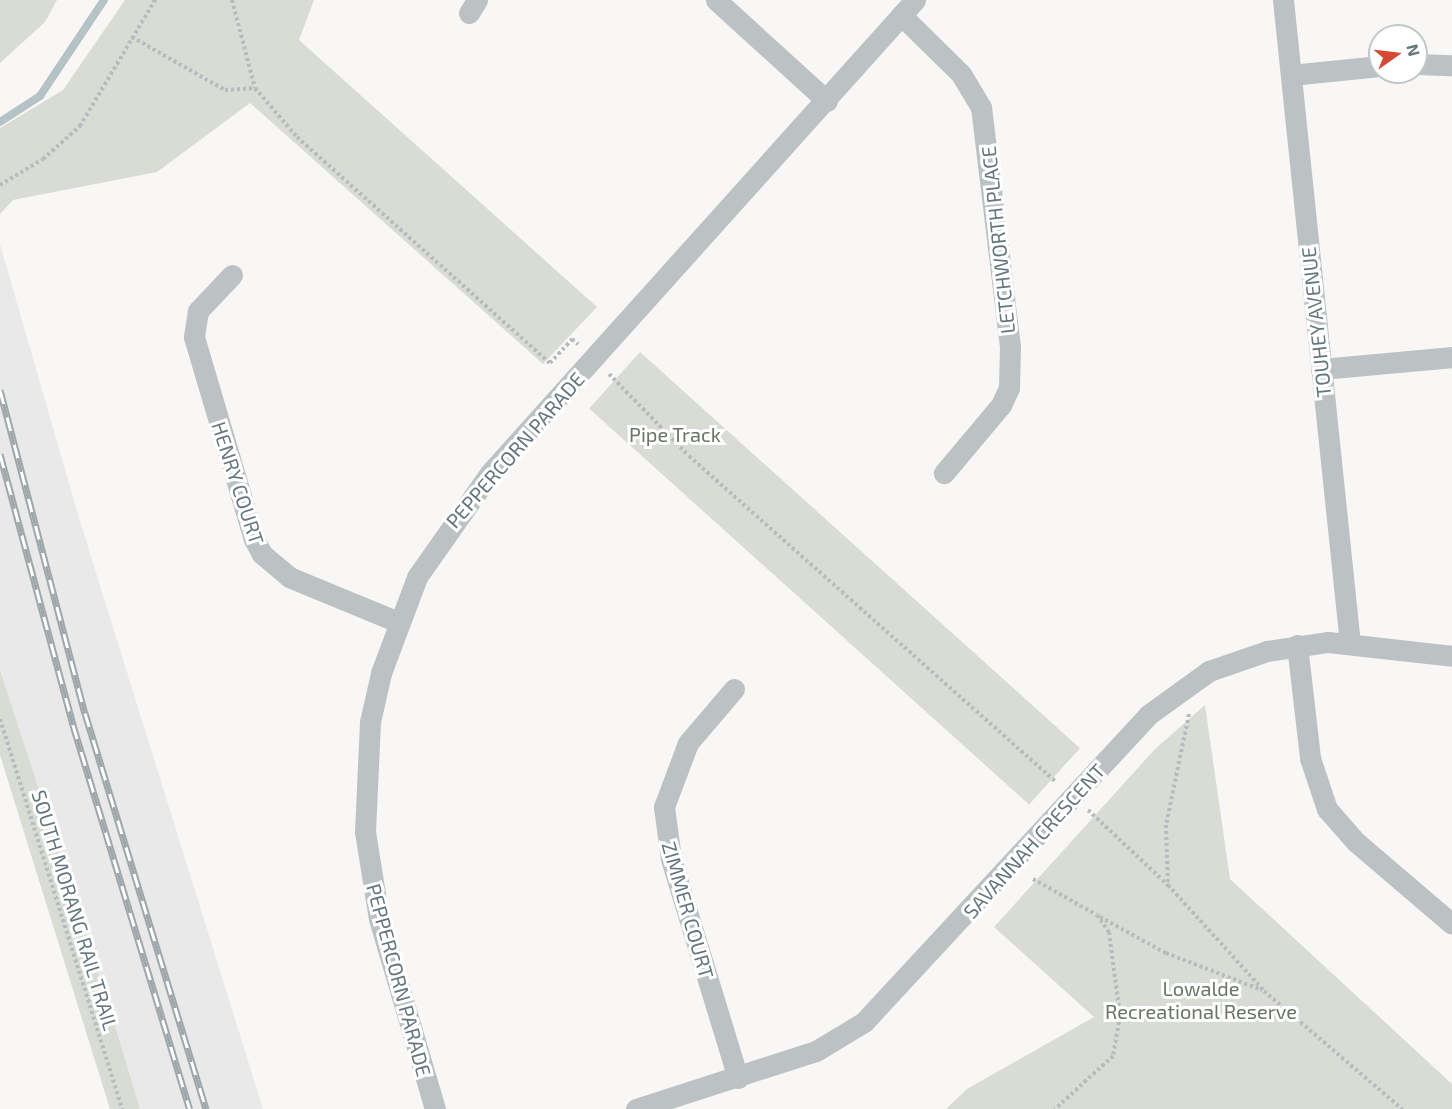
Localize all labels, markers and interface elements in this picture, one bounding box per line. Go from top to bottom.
north arrow [1368,24,1428,84]
text: N [1403,42,1425,58]
street label: LETCHWORTH PLACE [976,145,1020,335]
street label: TOUHEY AVENUE [1296,245,1336,399]
street label: PEPPERCORN PARADE [441,367,589,533]
street label: HENRY COURT [207,418,269,548]
park label: Pipe Track [629,422,721,446]
street label: SAVANNAH CRESCENT [958,759,1110,923]
street label: SOUTH MORANG RAIL TRAIL [27,787,123,1033]
street label: ZIMMER COURT [657,839,719,981]
street label: PEPPERCORN PARADE [362,881,436,1079]
park label: Lowalde Recreational Reserve [1105,976,1297,1023]

